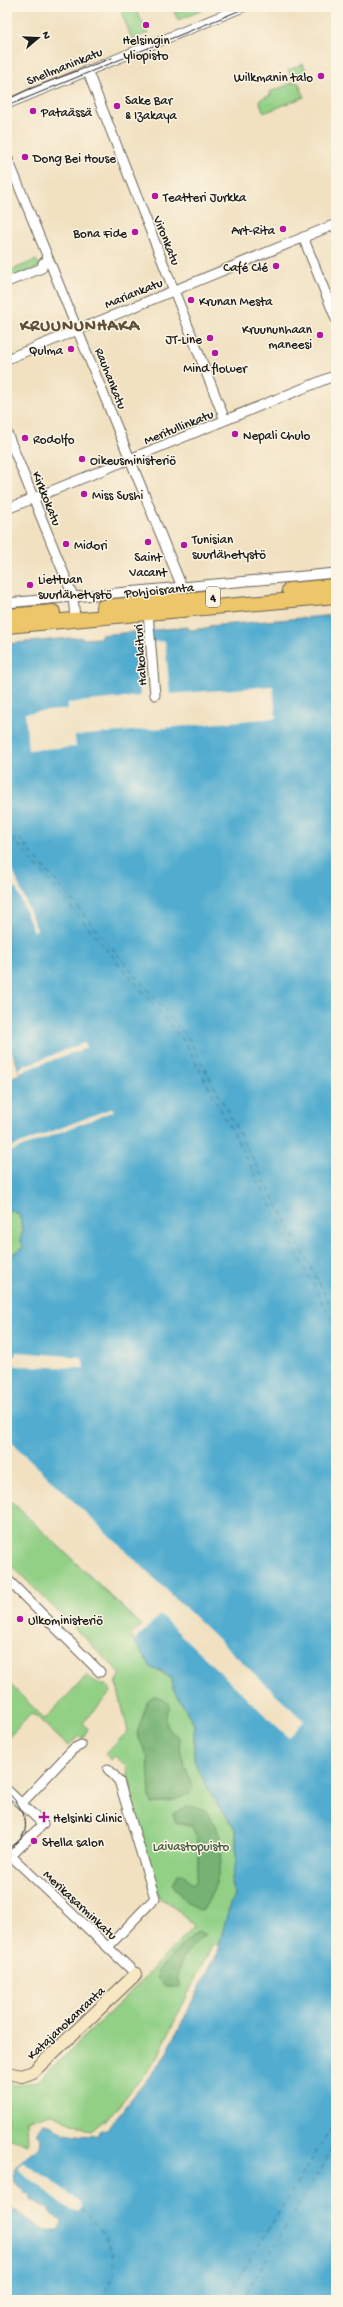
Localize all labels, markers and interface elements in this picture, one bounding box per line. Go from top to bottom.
north arrow [18,18,58,58]
marker: Helsingin yliopisto [141,20,151,30]
text: N [39,30,52,41]
place label: Helsingin yliopisto [122,34,170,64]
street label: Snellmaninkatu [25,45,105,89]
place label: Wilkmanin talo [234,71,313,86]
marker: Wilkmanin talo [316,71,326,81]
place label: Sake Bar & Izakaya [125,94,178,124]
marker: Sake Bar & Izakaya [112,101,122,111]
marker: Pataässä [28,106,38,116]
place label: Pataässä [40,106,93,121]
marker: Dong Bei House [20,152,30,162]
place label: Dong Bei House [32,152,116,167]
marker: Teatteri Jurkka [150,191,160,201]
place label: Teatteri Jurkka [162,191,247,206]
street label: Vironkatu [149,213,182,268]
place label: Art-Rita [231,224,276,239]
marker: Art-Rita [278,224,288,234]
place label: Bona Fide [72,227,127,242]
marker: Bona Fide [130,227,140,237]
place label: Café Clé [223,261,268,276]
marker: Café Clé [271,261,281,271]
street label: Mariankatu [103,276,165,313]
marker: Krunan Mesta [186,295,196,305]
place label: Krunan Mesta [199,295,273,310]
district label: KRUUNUNHAKA [19,317,141,337]
place label: Kruununhaan maneesi [242,323,313,353]
marker: Kruununhaan maneesi [315,330,325,340]
place label: JT-Line [166,333,202,348]
marker: JT-Line [205,333,215,343]
place label: Qulma [29,344,64,359]
marker: Qulma [66,344,76,354]
street label: Rauhankatu [91,346,129,412]
marker: Mind flower [210,348,220,358]
place label: Mind flower [183,362,248,377]
street label: Meritullinkatu [142,408,216,449]
marker: Nepali Chulo [230,429,240,439]
place label: Nepali Chulo [243,429,311,444]
marker: Rodolfo [20,433,30,443]
place label: Rodolfo [33,433,75,448]
marker: Oikeusministeriö [77,454,87,464]
place label: Oikeusministeriö [90,454,176,469]
street label: Kirkkokatu [28,470,63,528]
marker: Miss Sushi [79,489,89,499]
place label: Miss Sushi [92,489,143,504]
place label: Tunisian suurlähetystö [191,533,266,563]
marker: Saint Vacant [143,537,153,547]
marker: Midori [61,539,71,549]
place label: Midori [74,539,108,554]
marker: Tunisian suurlähetystö [179,540,189,550]
place label: Saint Vacant [128,551,168,581]
place label: Liettuan suurlähetystö [38,573,112,603]
marker: Liettuan suurlähetystö [25,580,35,590]
street label: Pohjoisranta [123,581,195,602]
road number: 4 [206,587,220,607]
street label: Halkolaituri [132,623,151,686]
marker: Ulkoministeriö [15,1614,25,1624]
place label: Ulkoministeriö [28,1614,103,1629]
marker: Helsinki Clinic [38,1811,50,1823]
place label: Helsinki Clinic [53,1812,122,1827]
marker: Stella salon [29,1836,39,1846]
place label: Stella salon [42,1836,105,1851]
park label: Laivastopuisto [153,1840,230,1855]
street label: Merikasarminkatu [39,1868,119,1944]
street label: Katajanokanranta [25,1984,109,2064]

